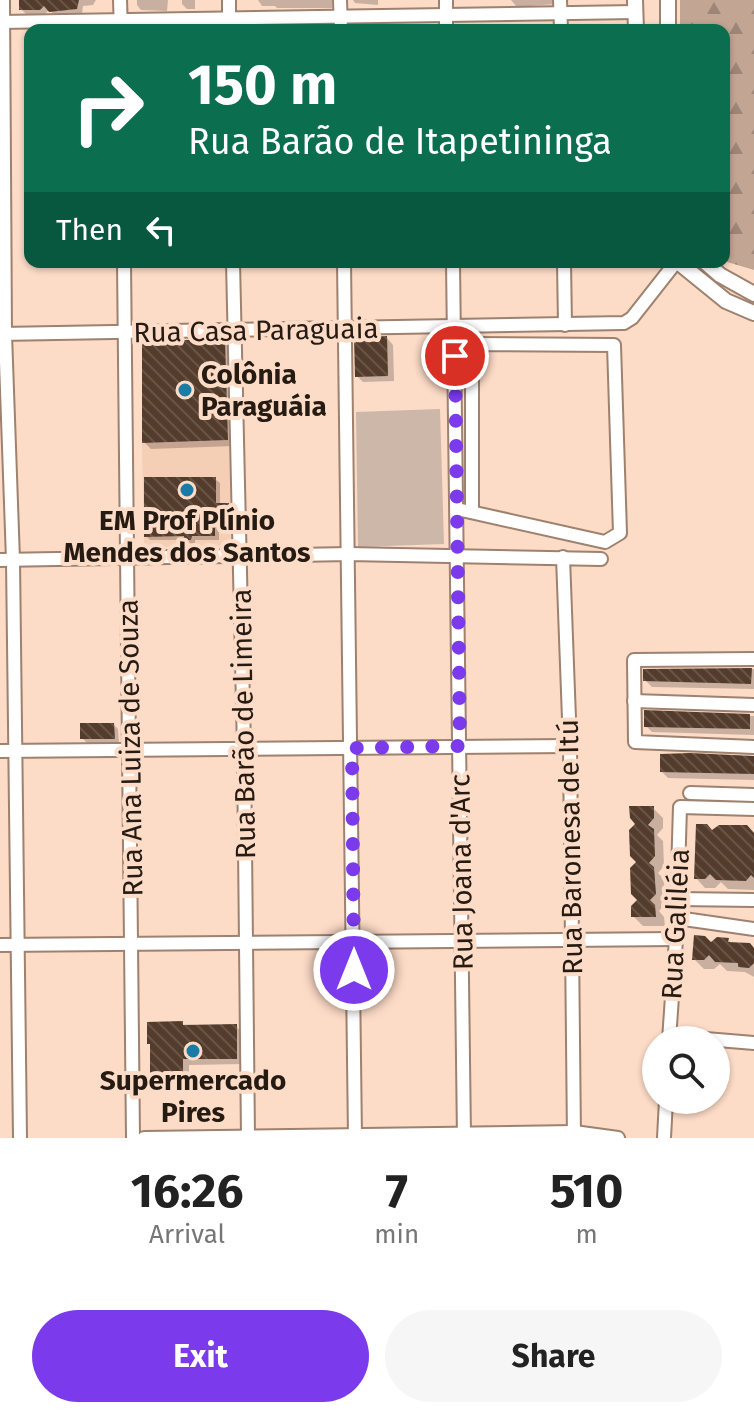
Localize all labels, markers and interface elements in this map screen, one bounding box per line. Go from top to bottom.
text: 150 m [188,52,337,119]
icon: right [56,56,160,160]
text: Rua Barão de Itapetininga [188,120,612,164]
icon: left [139,208,183,252]
text: Then [56,212,123,248]
street label: Rua Casa Paraguaia [133,312,379,349]
pin [421,322,489,390]
icon: arrive [433,334,477,378]
place label: Colônia Paraguáia [201,358,327,423]
marker: Colônia Paraguáia [176,381,194,399]
marker: EM Prof Plínio Mendes dos Santos [178,481,196,499]
place label: EM Prof Plínio Mendes dos Santos [63,504,311,569]
street label: Rua Barão de Limeira [225,588,262,859]
street label: Rua Ana Luiza de Souza [111,599,150,897]
street label: Rua Baronesa de Itú [552,719,589,975]
street label: Rua Joana d'Arc [443,774,480,970]
street label: Rua Galiléia [655,848,696,1000]
position arrow [312,928,396,1012]
map controls [642,1026,730,1114]
button: search [642,1026,730,1114]
marker: Supermercado Pires [184,1042,202,1060]
place label: Supermercado Pires [100,1064,286,1129]
text: 16:26 [131,1162,244,1220]
text: 7 [385,1162,408,1220]
text: 510 [550,1162,623,1220]
text: Arrival [149,1219,225,1250]
text: min [374,1219,419,1250]
text: m [575,1219,598,1250]
button: Exit [32,1310,369,1402]
button: Share [385,1310,722,1402]

